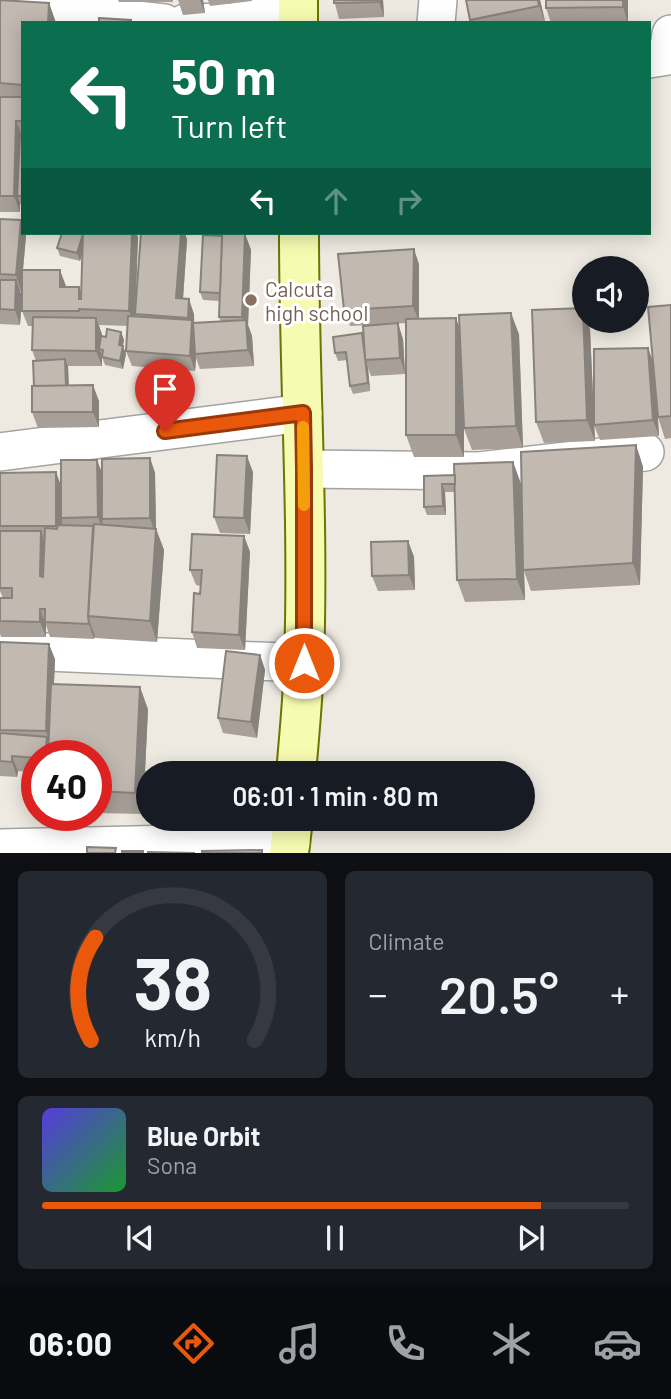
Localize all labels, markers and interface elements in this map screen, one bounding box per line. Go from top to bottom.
text: 50 m [171,46,276,105]
icon: left [56,49,147,140]
text: Turn left [171,106,288,144]
icon: left [244,182,282,220]
icon: ahead [317,182,355,220]
icon: right [390,182,428,220]
map controls [572,256,649,333]
button: sound [572,256,649,333]
place label: Calcuta high school [265,276,368,325]
marker: Calcuta high school [243,292,259,308]
pin [135,359,195,431]
icon: arrive [146,370,184,408]
position arrow [267,626,341,700]
speed limit sign: 40 [21,740,112,831]
text: 06:01 · 1 min · 80 m [233,780,438,811]
text: Climate [369,927,445,955]
text: 38 [133,938,212,1026]
text: 20.5° [439,962,559,1024]
text: − [369,970,388,1016]
text: + [610,970,629,1016]
text: km/h [144,1022,201,1052]
text: Blue Orbit [147,1120,260,1151]
text: Sona [147,1151,197,1179]
icon: previous [121,1219,159,1257]
icon: pause [316,1219,354,1257]
icon: next [512,1219,550,1257]
icon: directions [169,1319,218,1368]
icon: music [275,1319,324,1368]
icon: phone [381,1319,430,1368]
icon: climate [487,1319,536,1368]
icon: car [593,1319,642,1368]
text: 06:00 [29,1324,112,1362]

